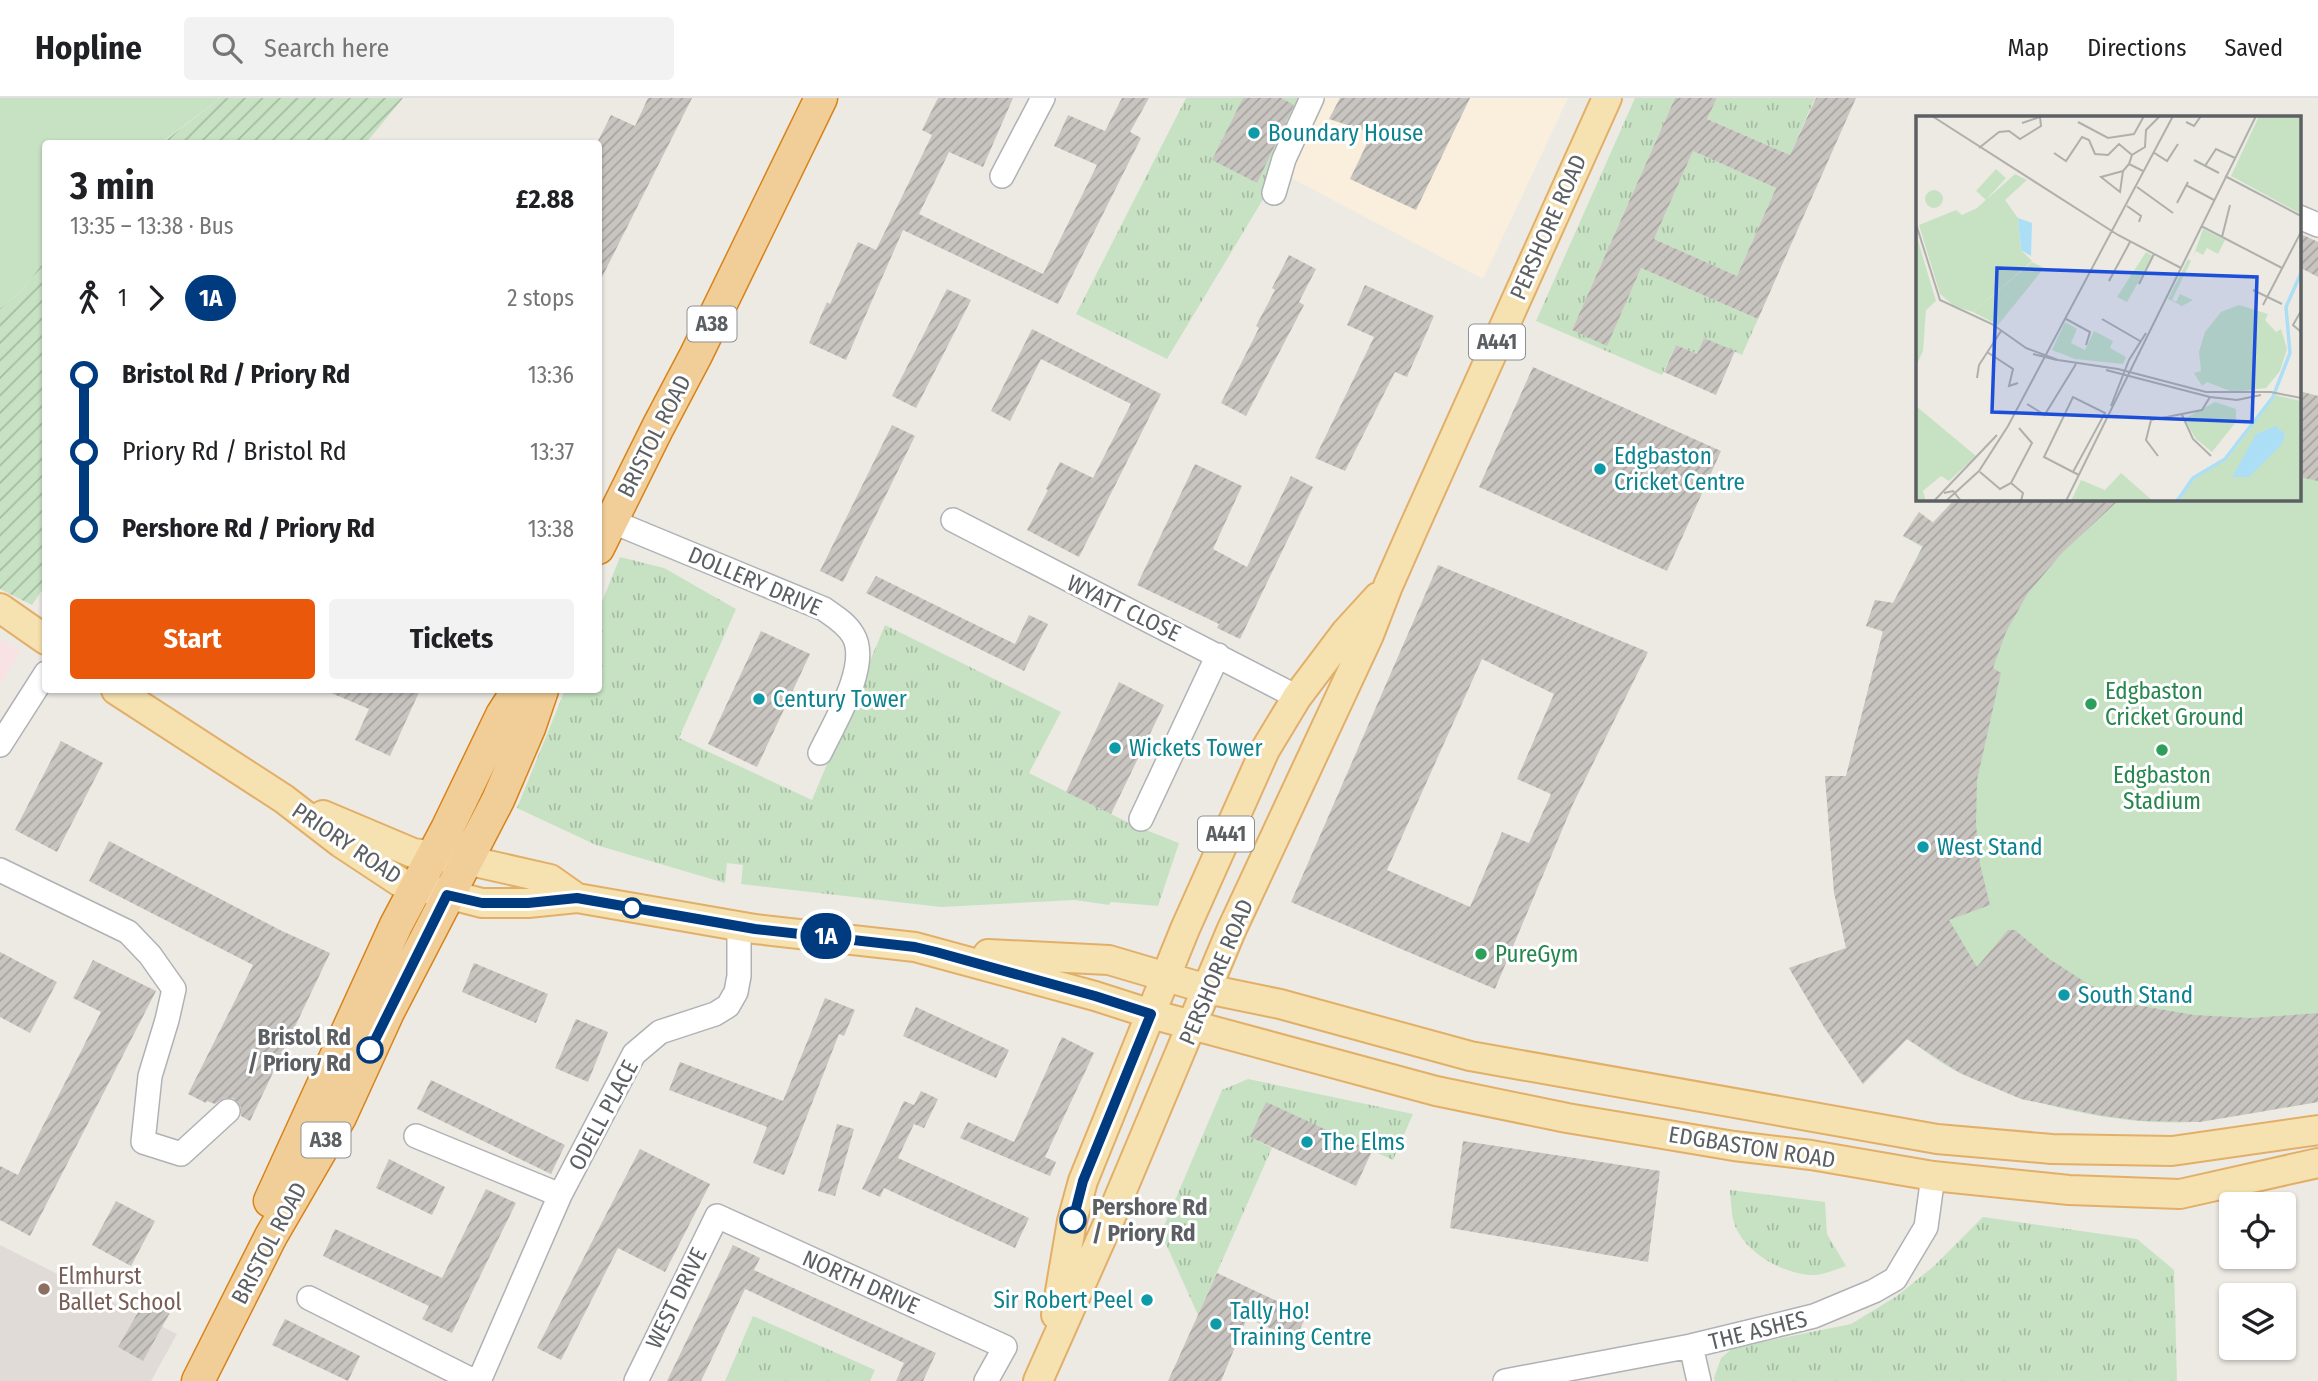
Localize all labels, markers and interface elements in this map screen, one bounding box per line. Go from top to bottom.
search box [184,17,674,80]
text: Hopline [35,28,142,68]
icon: search [208,29,246,67]
text: Search here [264,33,389,64]
text: Map [2008,34,2049,62]
text: Directions [2087,34,2186,62]
text: Saved [2224,34,2283,62]
inset map [1916,116,2300,500]
place label: Boundary House [1268,119,1423,147]
marker: Boundary House [1246,125,1262,141]
street label: PERSHORE ROAD [1504,150,1592,304]
text: 3 min [70,163,155,209]
text: £2.88 [516,184,574,215]
text: 13:35 – 13:38 · Bus [70,212,233,240]
icon: walk [70,279,108,317]
icon: forward [137,279,175,317]
text: 1 [118,284,127,312]
text: 1A [199,284,222,312]
text: 2 stops [507,284,574,312]
road number: A38 [688,306,736,342]
road number: A441 [1469,324,1525,360]
text: Bristol Rd / Priory Rd [122,359,350,390]
text: 13:36 [528,361,574,389]
street label: BRISTOL ROAD [611,370,697,502]
text: Priory Rd / Bristol Rd [122,436,347,467]
text: 13:37 [530,438,574,466]
place label: Edgbaston Cricket Centre [1614,442,1745,496]
marker: Edgbaston Cricket Centre [1592,461,1608,477]
text: Pershore Rd / Priory Rd [122,513,375,544]
text: 13:38 [528,515,574,543]
street label: DOLLERY DRIVE [684,540,826,622]
street label: WYATT CLOSE [1063,569,1185,647]
button: Start [70,599,315,679]
button: Tickets [329,599,574,679]
place label: Edgbaston Cricket Ground [2105,677,2244,731]
place label: Century Tower [773,685,907,713]
marker: Century Tower [751,691,767,707]
marker: Edgbaston Cricket Ground [2083,696,2099,712]
place label: Wickets Tower [1129,734,1262,762]
marker: Wickets Tower [1107,740,1123,756]
marker: Edgbaston Stadium [2154,742,2170,758]
place label: Edgbaston Stadium [2113,761,2211,815]
street label: PRIORY ROAD [287,796,407,890]
road number: A441 [1198,816,1254,852]
place label: West Stand [1937,833,2043,861]
marker: West Stand [1915,839,1931,855]
street label: PERSHORE ROAD [1173,895,1259,1049]
unlabelled marker [622,898,642,918]
line badge: 1A [794,913,858,959]
text: 1A [814,922,838,950]
place label: PureGym [1495,940,1578,968]
marker: PureGym [1473,946,1489,962]
place label: South Stand [2078,981,2193,1009]
marker: South Stand [2056,987,2072,1003]
place label: Bristol Rd / Priory Rd [247,1023,351,1077]
marker: Bristol Rd / Priory Rd [357,1037,383,1063]
street label: ODELL PLACE [562,1055,644,1175]
street label: EDGBASTON ROAD [1667,1120,1837,1174]
road number: A38 [302,1122,350,1158]
place label: The Elms [1321,1128,1405,1156]
marker: The Elms [1299,1134,1315,1150]
street label: BRISTOL ROAD [225,1177,313,1309]
map controls [2219,1192,2296,1360]
button: locate [2219,1192,2296,1269]
place label: Pershore Rd / Priory Rd [1092,1193,1207,1247]
marker: Pershore Rd / Priory Rd [1060,1207,1086,1233]
street label: WEST DRIVE [639,1243,713,1353]
street label: NORTH DRIVE [798,1244,924,1320]
place label: Elmhurst Ballet School [58,1262,182,1316]
marker: Elmhurst Ballet School [36,1281,52,1297]
button: layers [2219,1283,2296,1360]
place label: Sir Robert Peel [993,1286,1133,1314]
marker: Sir Robert Peel [1139,1292,1155,1308]
place label: Tally Ho! Training Centre [1230,1297,1372,1351]
street label: THE ASHES [1706,1304,1810,1356]
marker: Tally Ho! Training Centre [1208,1316,1224,1332]

